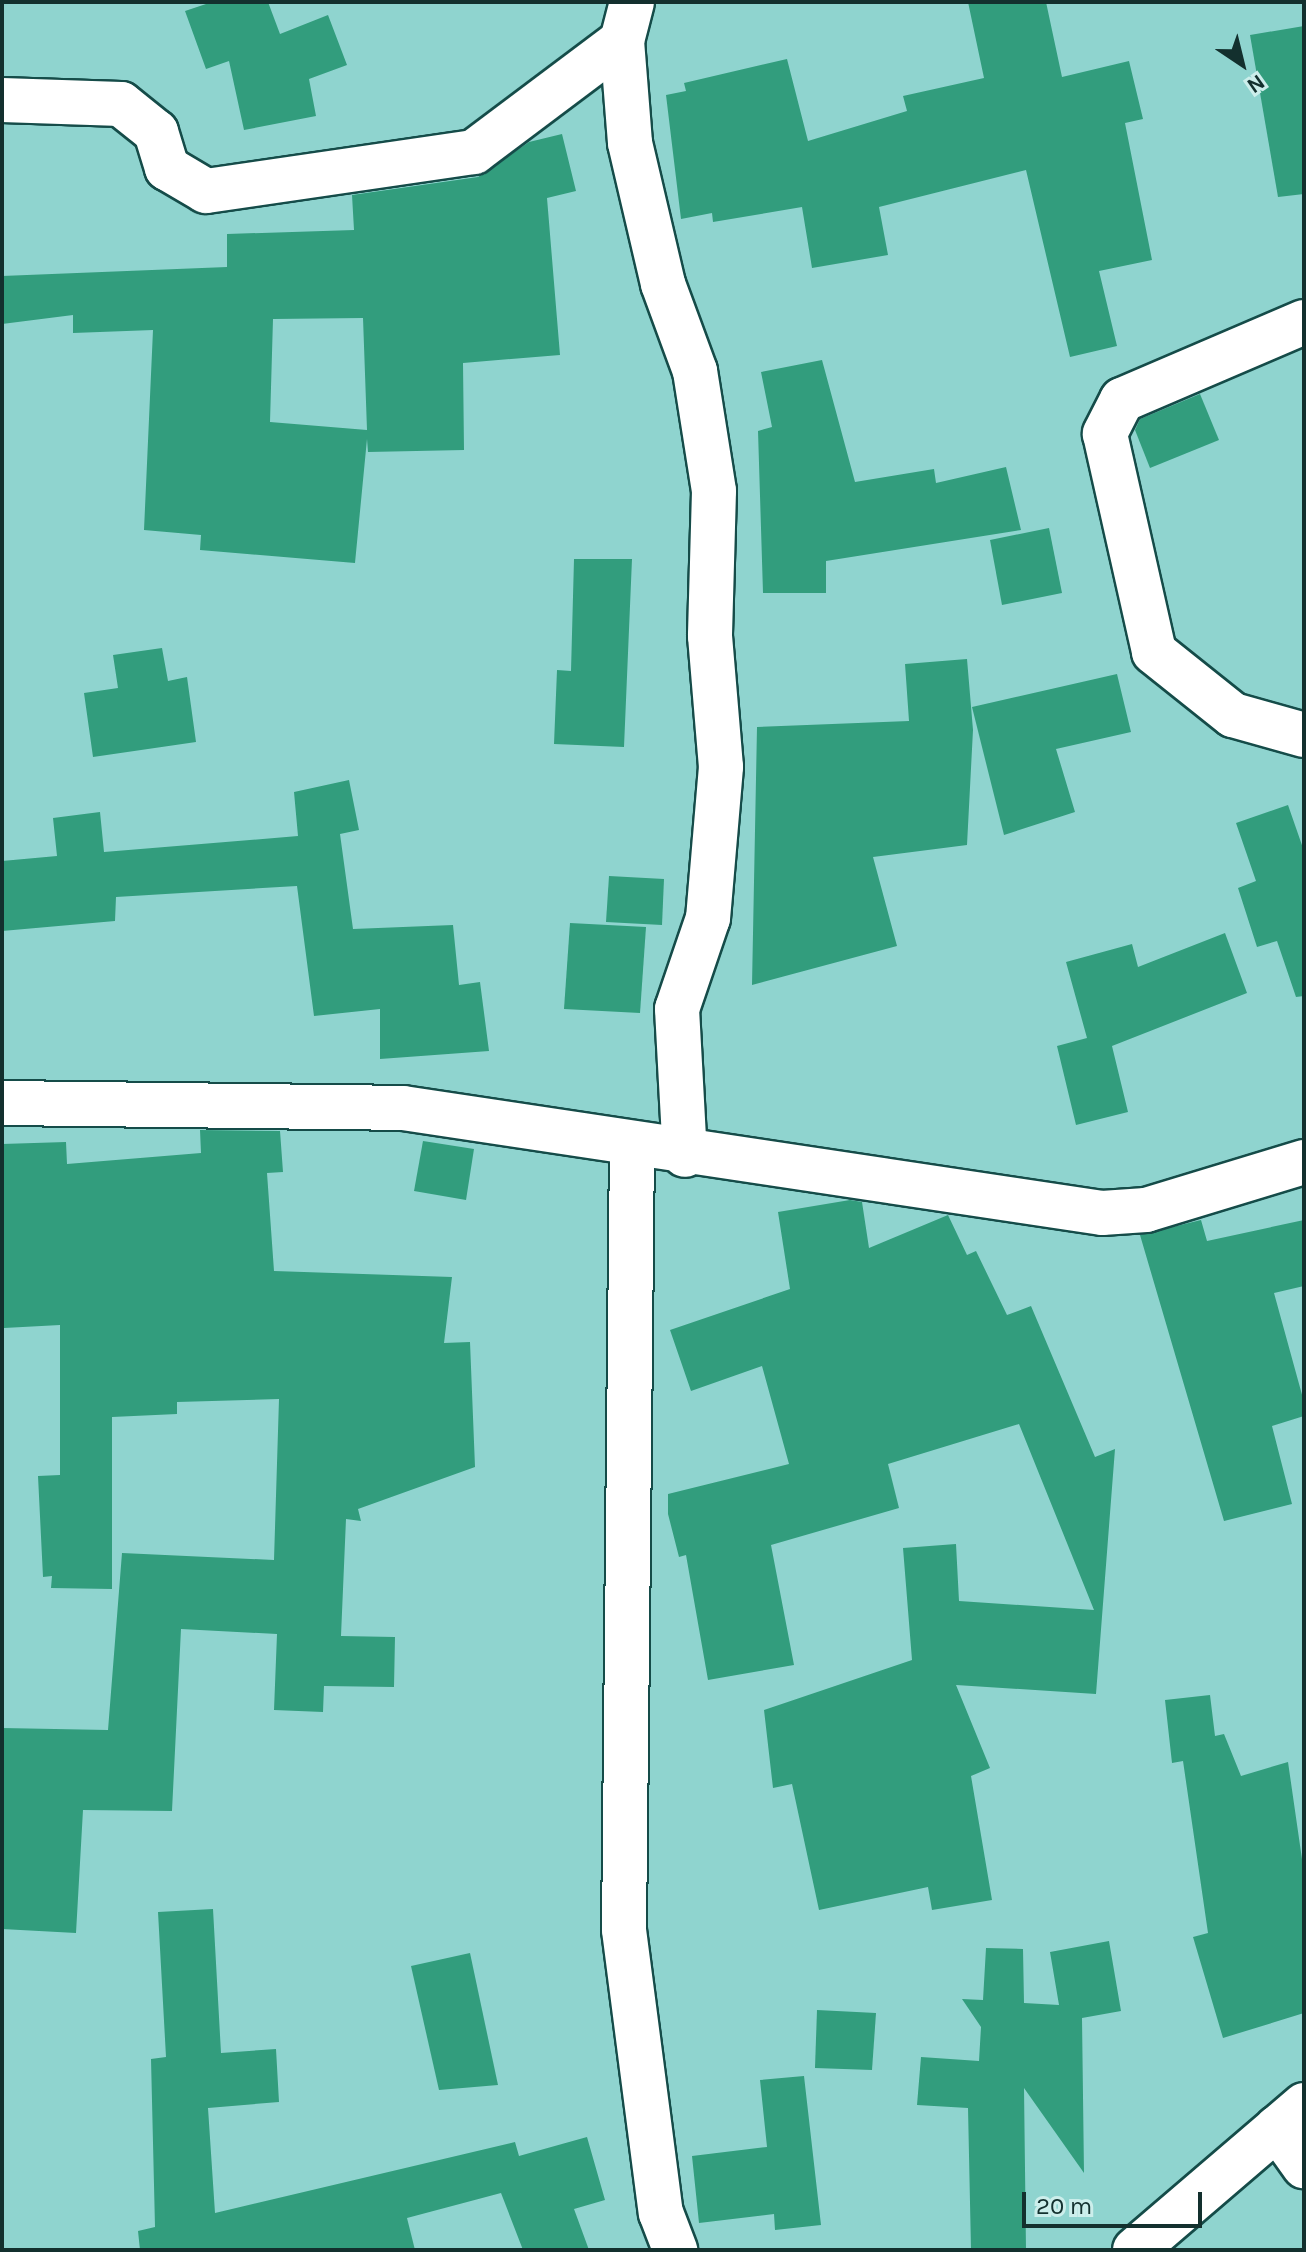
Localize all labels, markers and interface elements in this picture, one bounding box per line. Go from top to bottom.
north arrow [1202,24,1282,104]
text: N [1242,68,1270,99]
scale bar [1026,2176,1206,2226]
text: 20 m [1036,2192,1092,2220]

